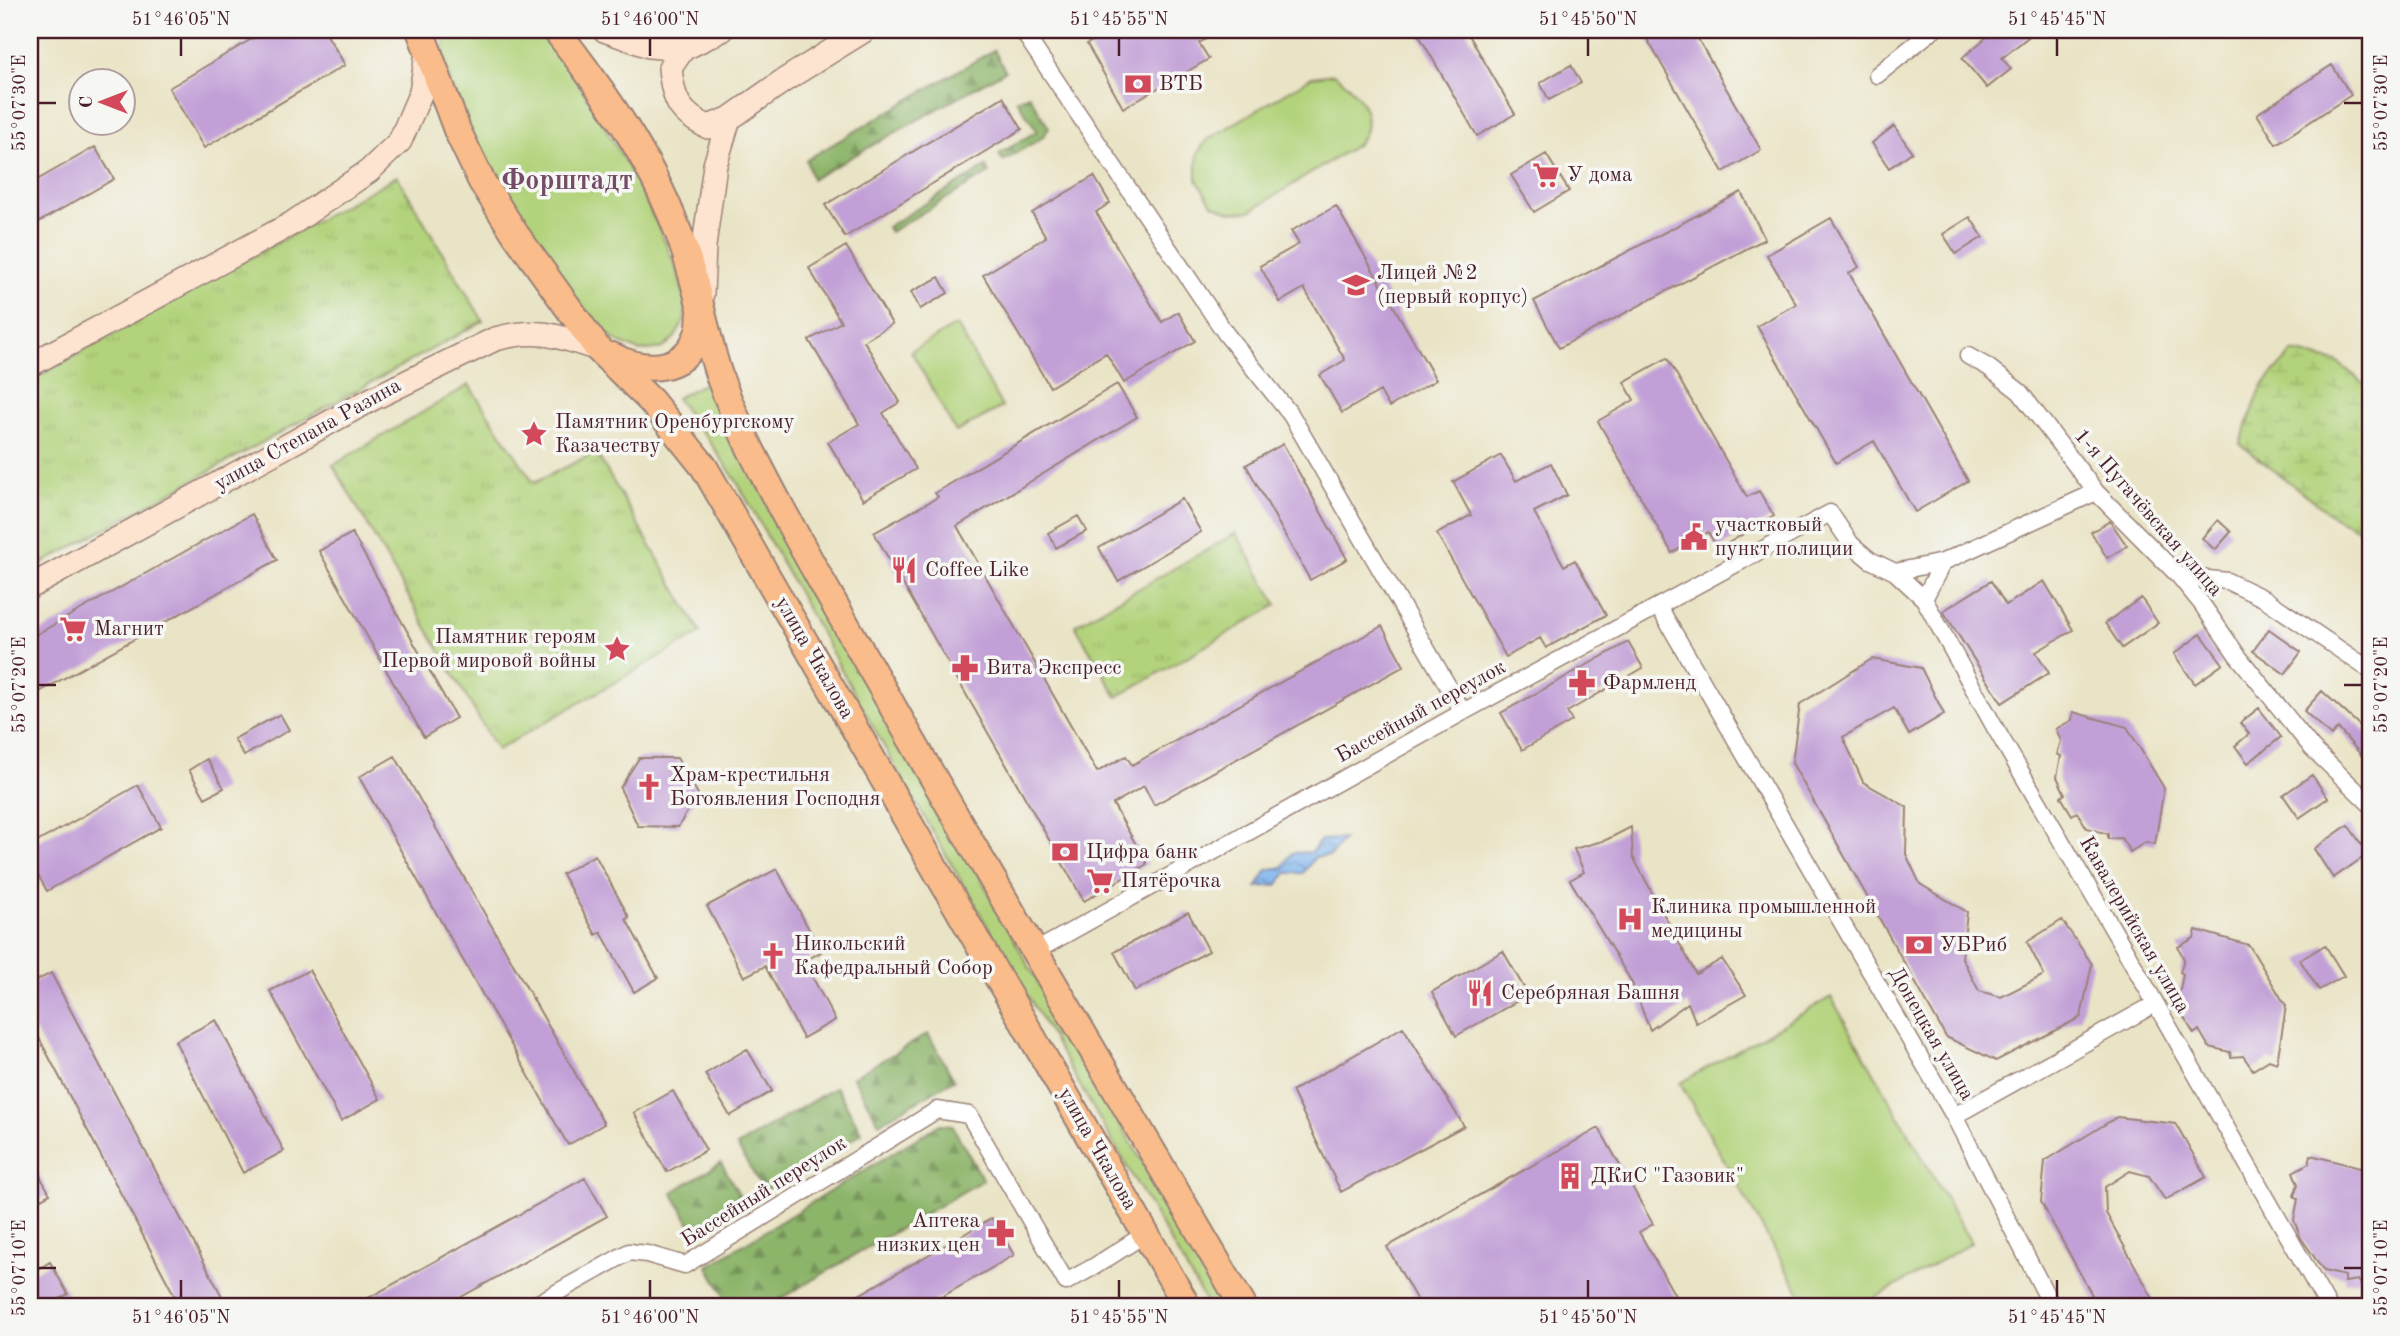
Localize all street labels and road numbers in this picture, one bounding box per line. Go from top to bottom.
street label: улица Степана Разина [211,375,405,495]
street label: 1-я Пугачёвская улица [2070,425,2226,601]
street label: улица Чкалова [771,593,857,723]
street label: Бассейный переулок [1333,656,1510,767]
street label: Кавалерийская улица [2075,833,2193,1017]
street label: Донецкая улица [1884,964,1978,1104]
street label: улица Чкалова [1054,1084,1140,1214]
street label: Бассейный переулок [678,1132,851,1251]

